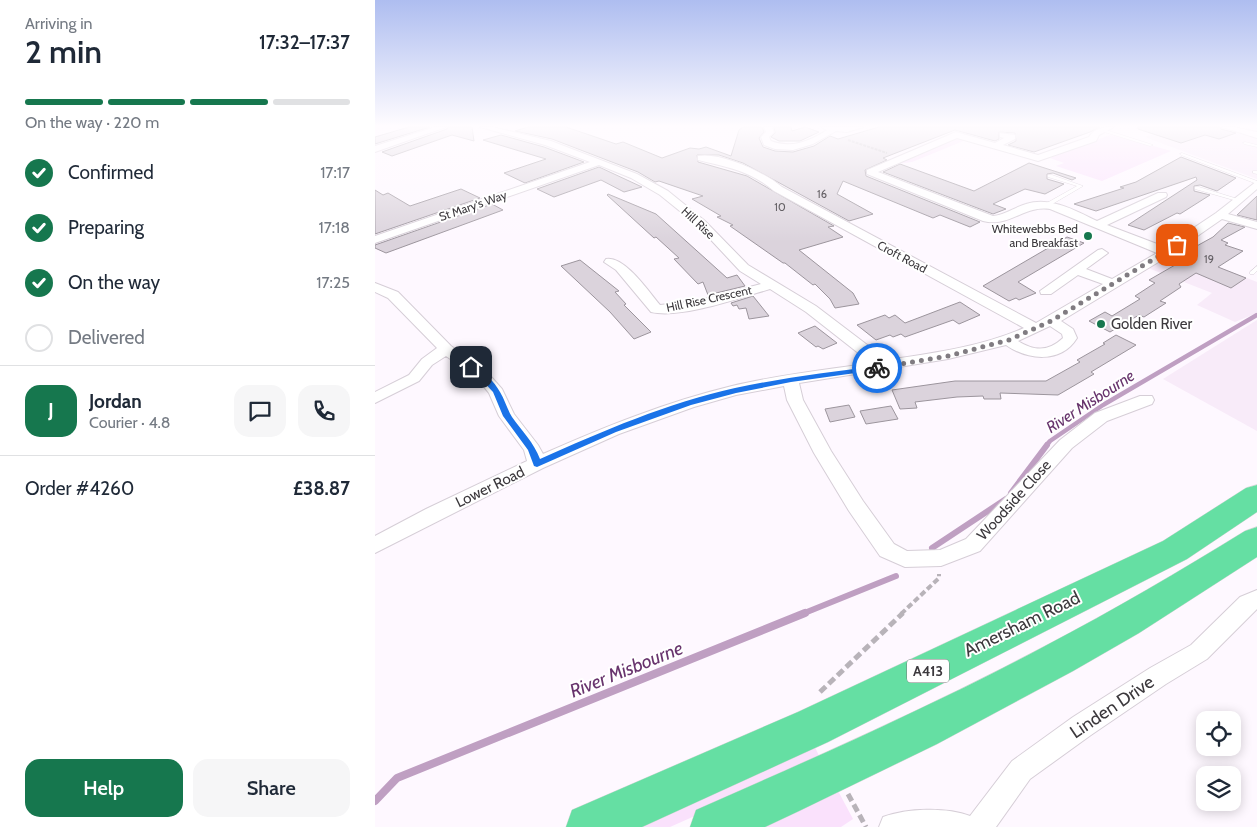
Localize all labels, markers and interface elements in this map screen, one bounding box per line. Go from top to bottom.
text: Arriving in [25,14,92,33]
text: 17:32–17:37 [259,31,350,54]
text: 2 min [25,32,102,71]
text: On the way · 220 m [25,113,159,132]
icon: check [25,159,53,187]
text: Confirmed [68,161,154,184]
text: 17:17 [320,163,350,182]
street label: St Mary's Way [437,187,509,224]
house number: 16 [817,187,827,201]
house number: 10 [774,200,786,214]
street label: Hill Rise [679,203,718,242]
icon: check [25,214,53,242]
text: Preparing [68,216,144,239]
text: 17:18 [318,218,350,237]
place label: Whitewebbs Bed and Breakfast [992,221,1078,250]
pin [1156,224,1198,266]
marker: Whitewebbs Bed and Breakfast [1082,230,1094,242]
icon: bag [1163,231,1191,259]
street label: Croft Road [875,237,930,276]
house number: 19 [1204,252,1214,266]
icon: check [25,269,53,297]
text: On the way [68,271,160,294]
text: 17:25 [316,273,350,292]
street label: Hill Rise Crescent [665,282,753,315]
place label: Golden River [1111,315,1193,333]
marker: Golden River [1095,318,1107,330]
text: Delivered [68,326,145,349]
courier [852,343,902,393]
pin [450,346,492,388]
icon: home [457,353,485,381]
icon: bike [863,354,891,382]
water label: River Misbourne [1043,366,1138,437]
button: chat [234,385,286,437]
button: phone [298,385,350,437]
text: Jordan [89,390,142,413]
text: J [48,399,54,422]
text: Courier · 4.8 [89,413,171,432]
street label: Woodside Close [973,456,1055,544]
street label: Lower Road [452,463,528,511]
text: Order #4260 [25,477,134,500]
text: £38.87 [293,477,350,500]
street label: Amersham Road [960,586,1084,662]
water label: River Misbourne [566,636,687,703]
road number: A413 [907,659,949,682]
street label: Linden Drive [1066,671,1158,743]
map controls [1196,711,1241,811]
button: locate [1196,711,1241,756]
button: Help [25,759,183,817]
button: Share [193,759,350,817]
button: layers [1196,766,1241,811]

